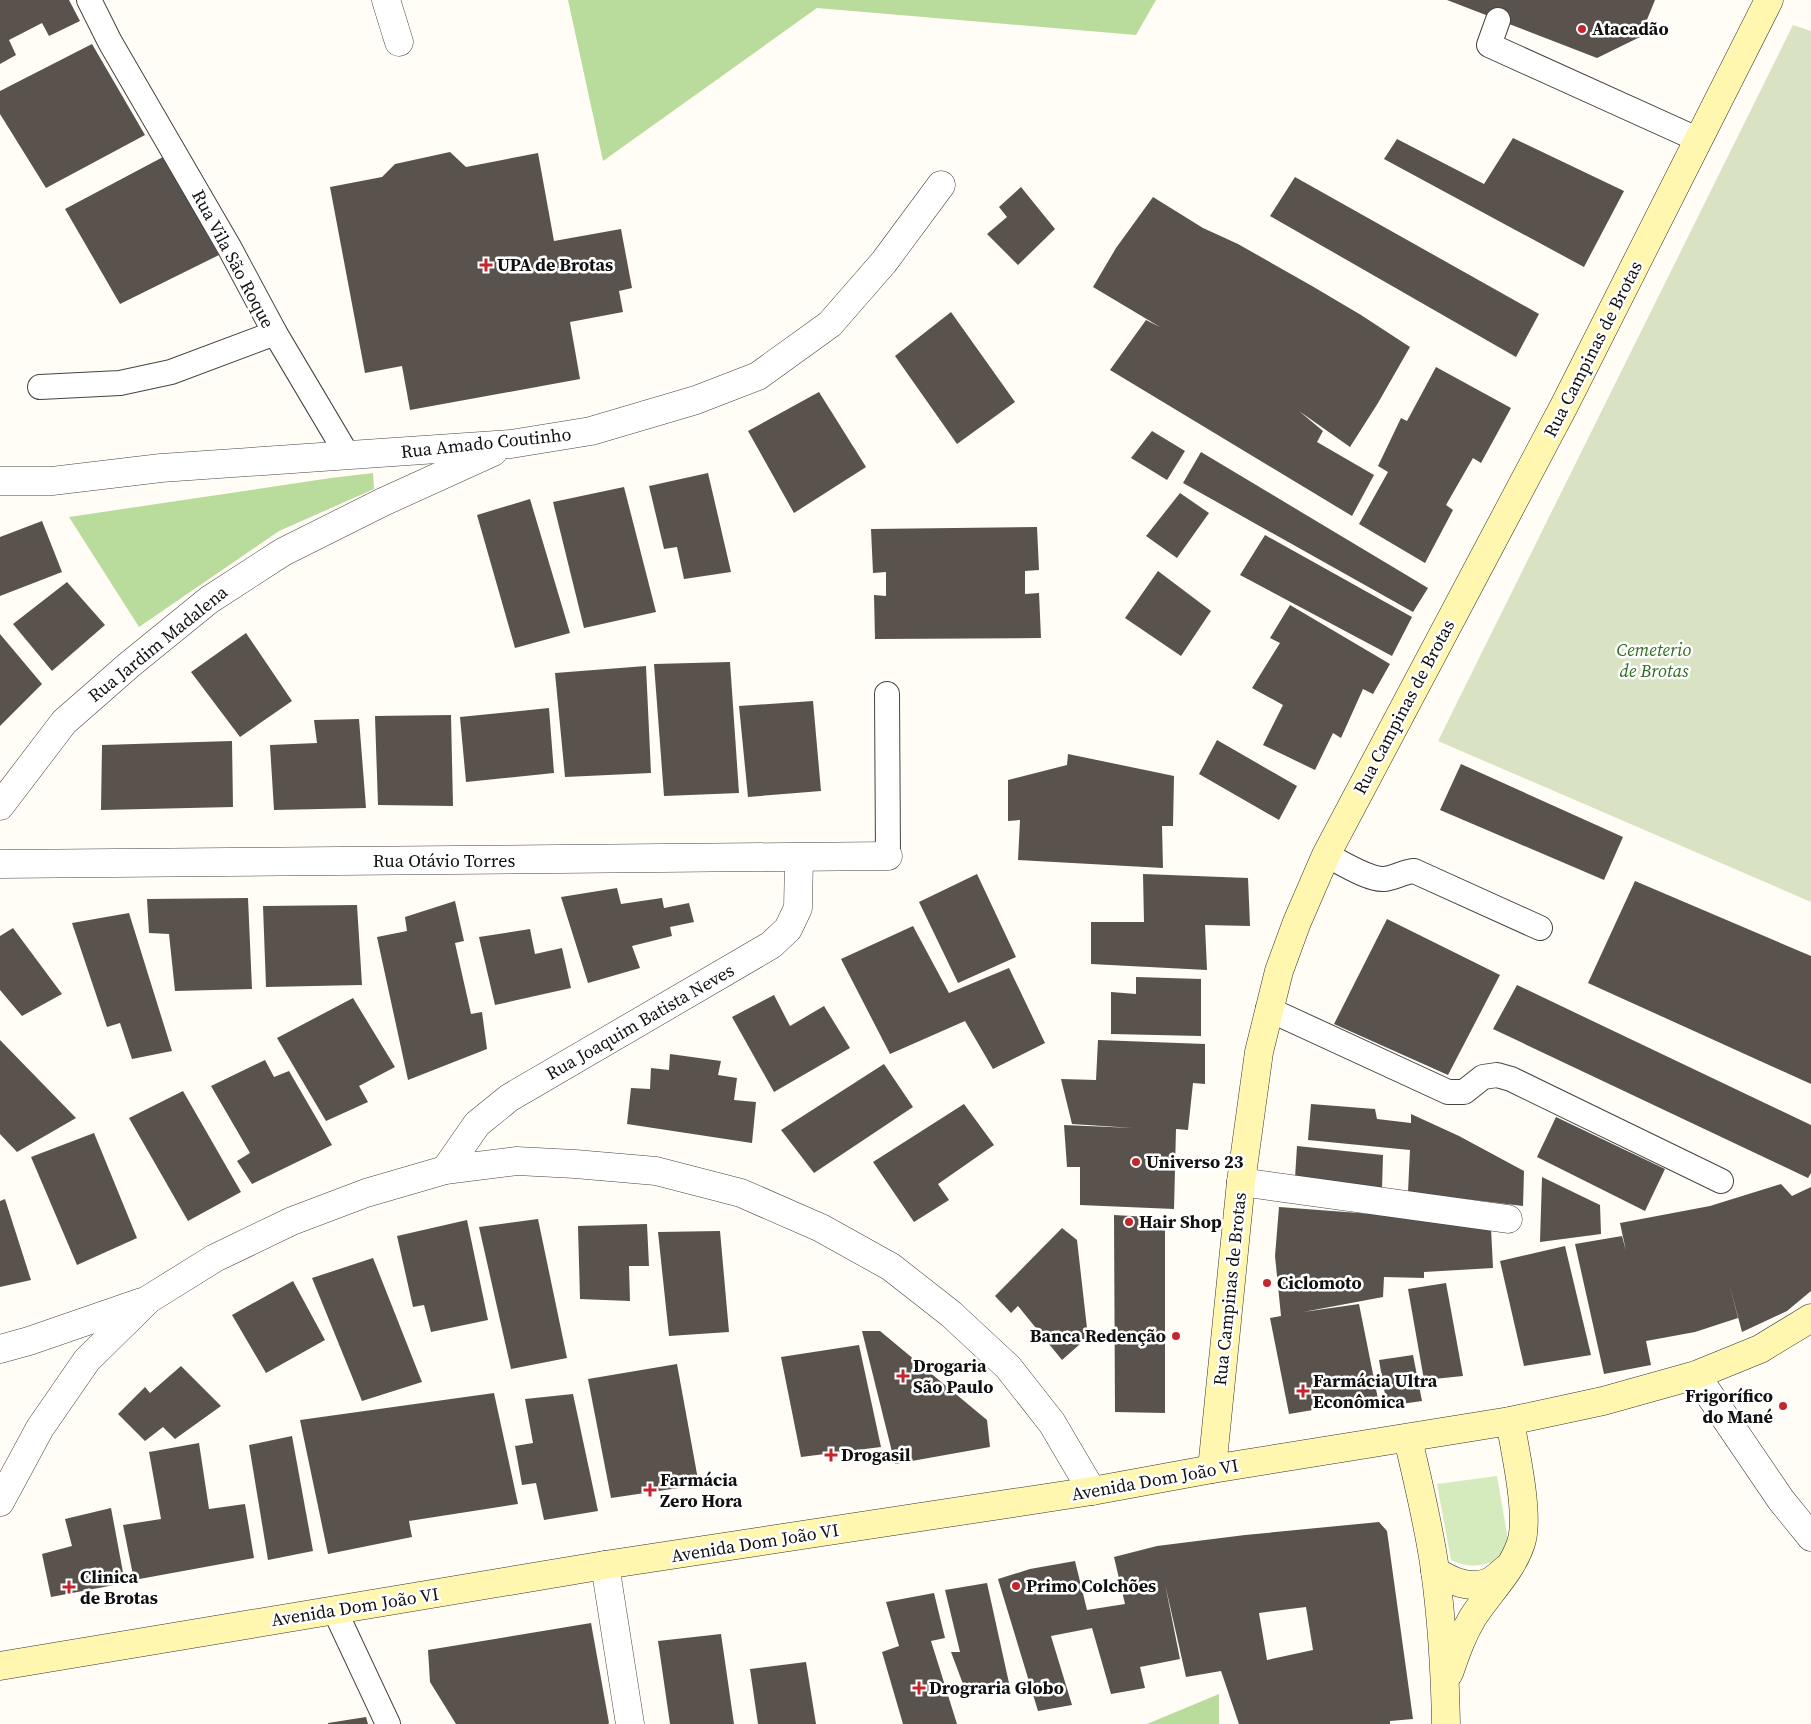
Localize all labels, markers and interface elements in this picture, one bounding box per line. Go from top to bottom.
place label: Atacadão [1592,16,1669,41]
marker: Atacadão [1576,23,1588,35]
street label: Rua Vila São Roque [186,185,281,333]
place label: UPA de Brotas [497,252,613,277]
street label: Rua Campinas de Brotas [1537,256,1648,441]
marker: UPA de Brotas [479,258,493,272]
street label: Rua Amado Coutinho [399,421,573,464]
street label: Rua Jardim Madalena [83,579,233,708]
street label: Rua Campinas de Brotas [1347,615,1460,799]
park label: Cemeterio de Brotas [1617,637,1692,683]
street label: Rua Otávio Torres [373,848,515,873]
street label: Rua Joaquim Batista Neves [541,957,739,1086]
place label: Universo 23 [1146,1149,1244,1174]
marker: Universo 23 [1130,1156,1142,1168]
street label: Rua Campinas de Brotas [1207,1191,1252,1387]
place label: Hair Shop [1139,1209,1222,1234]
marker: Hair Shop [1123,1216,1135,1228]
place label: Ciclomoto [1277,1270,1362,1295]
marker: Ciclomoto [1261,1277,1273,1289]
place label: Banca Redenção [1030,1323,1166,1348]
marker: Banca Redenção [1170,1330,1182,1342]
place label: Drogaria São Paulo [913,1353,993,1399]
place label: Farmácia Ultra Econômica [1313,1368,1438,1414]
marker: Drogaria São Paulo [897,1370,909,1382]
place label: Frigorífico do Mané [1685,1383,1773,1429]
marker: Farmácia Ultra Econômica [1297,1385,1309,1397]
marker: Frigorífico do Mané [1777,1400,1789,1412]
place label: Drogasil [841,1442,911,1467]
marker: Drogasil [825,1449,837,1461]
street label: Avenida Dom João VI [1069,1452,1240,1507]
place label: Farmácia Zero Hora [660,1467,743,1513]
marker: Farmácia Zero Hora [644,1484,656,1496]
street label: Avenida Dom João VI [669,1517,840,1568]
place label: Clinica de Brotas [80,1564,158,1610]
place label: Primo Colchões [1026,1573,1156,1598]
marker: Clinica de Brotas [62,1580,76,1594]
marker: Primo Colchões [1010,1580,1022,1592]
street label: Avenida Dom João VI [269,1581,440,1632]
place label: Drograria Globo [929,1675,1064,1700]
marker: Drograria Globo [913,1682,925,1694]

